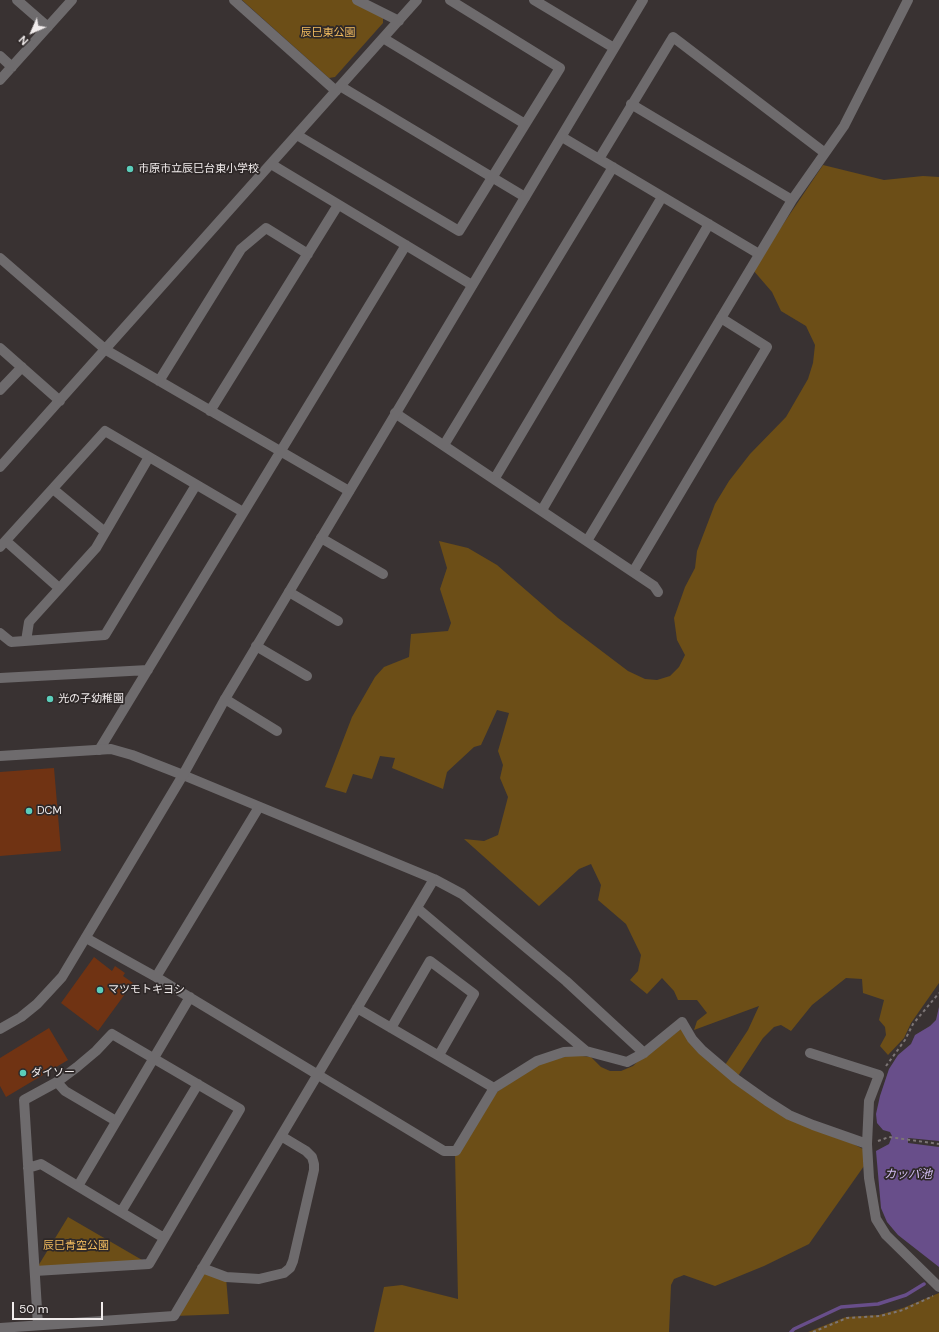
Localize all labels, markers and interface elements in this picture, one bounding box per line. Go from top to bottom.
north arrow [12,12,52,52]
park label: 辰巳東公園 [301,26,355,40]
text: N [16,33,31,48]
place label: 市原市立辰巳台東小学校 [138,162,259,176]
marker: 市原市立辰巳台東小学校 [125,164,135,174]
place label: 光の子幼稚園 [58,692,124,706]
marker: 光の子幼稚園 [45,694,55,704]
place label: DCM [37,804,62,818]
marker: DCM [24,806,34,816]
place label: マツモトキヨシ [108,983,185,997]
marker: マツモトキヨシ [95,985,105,995]
place label: ダイソー [31,1066,75,1080]
marker: ダイソー [18,1068,28,1078]
water label: カッパ池 [884,1168,932,1182]
park label: 辰巳青空公園 [43,1239,109,1253]
scale bar [14,1294,105,1320]
text: 50 m [19,1301,48,1317]

